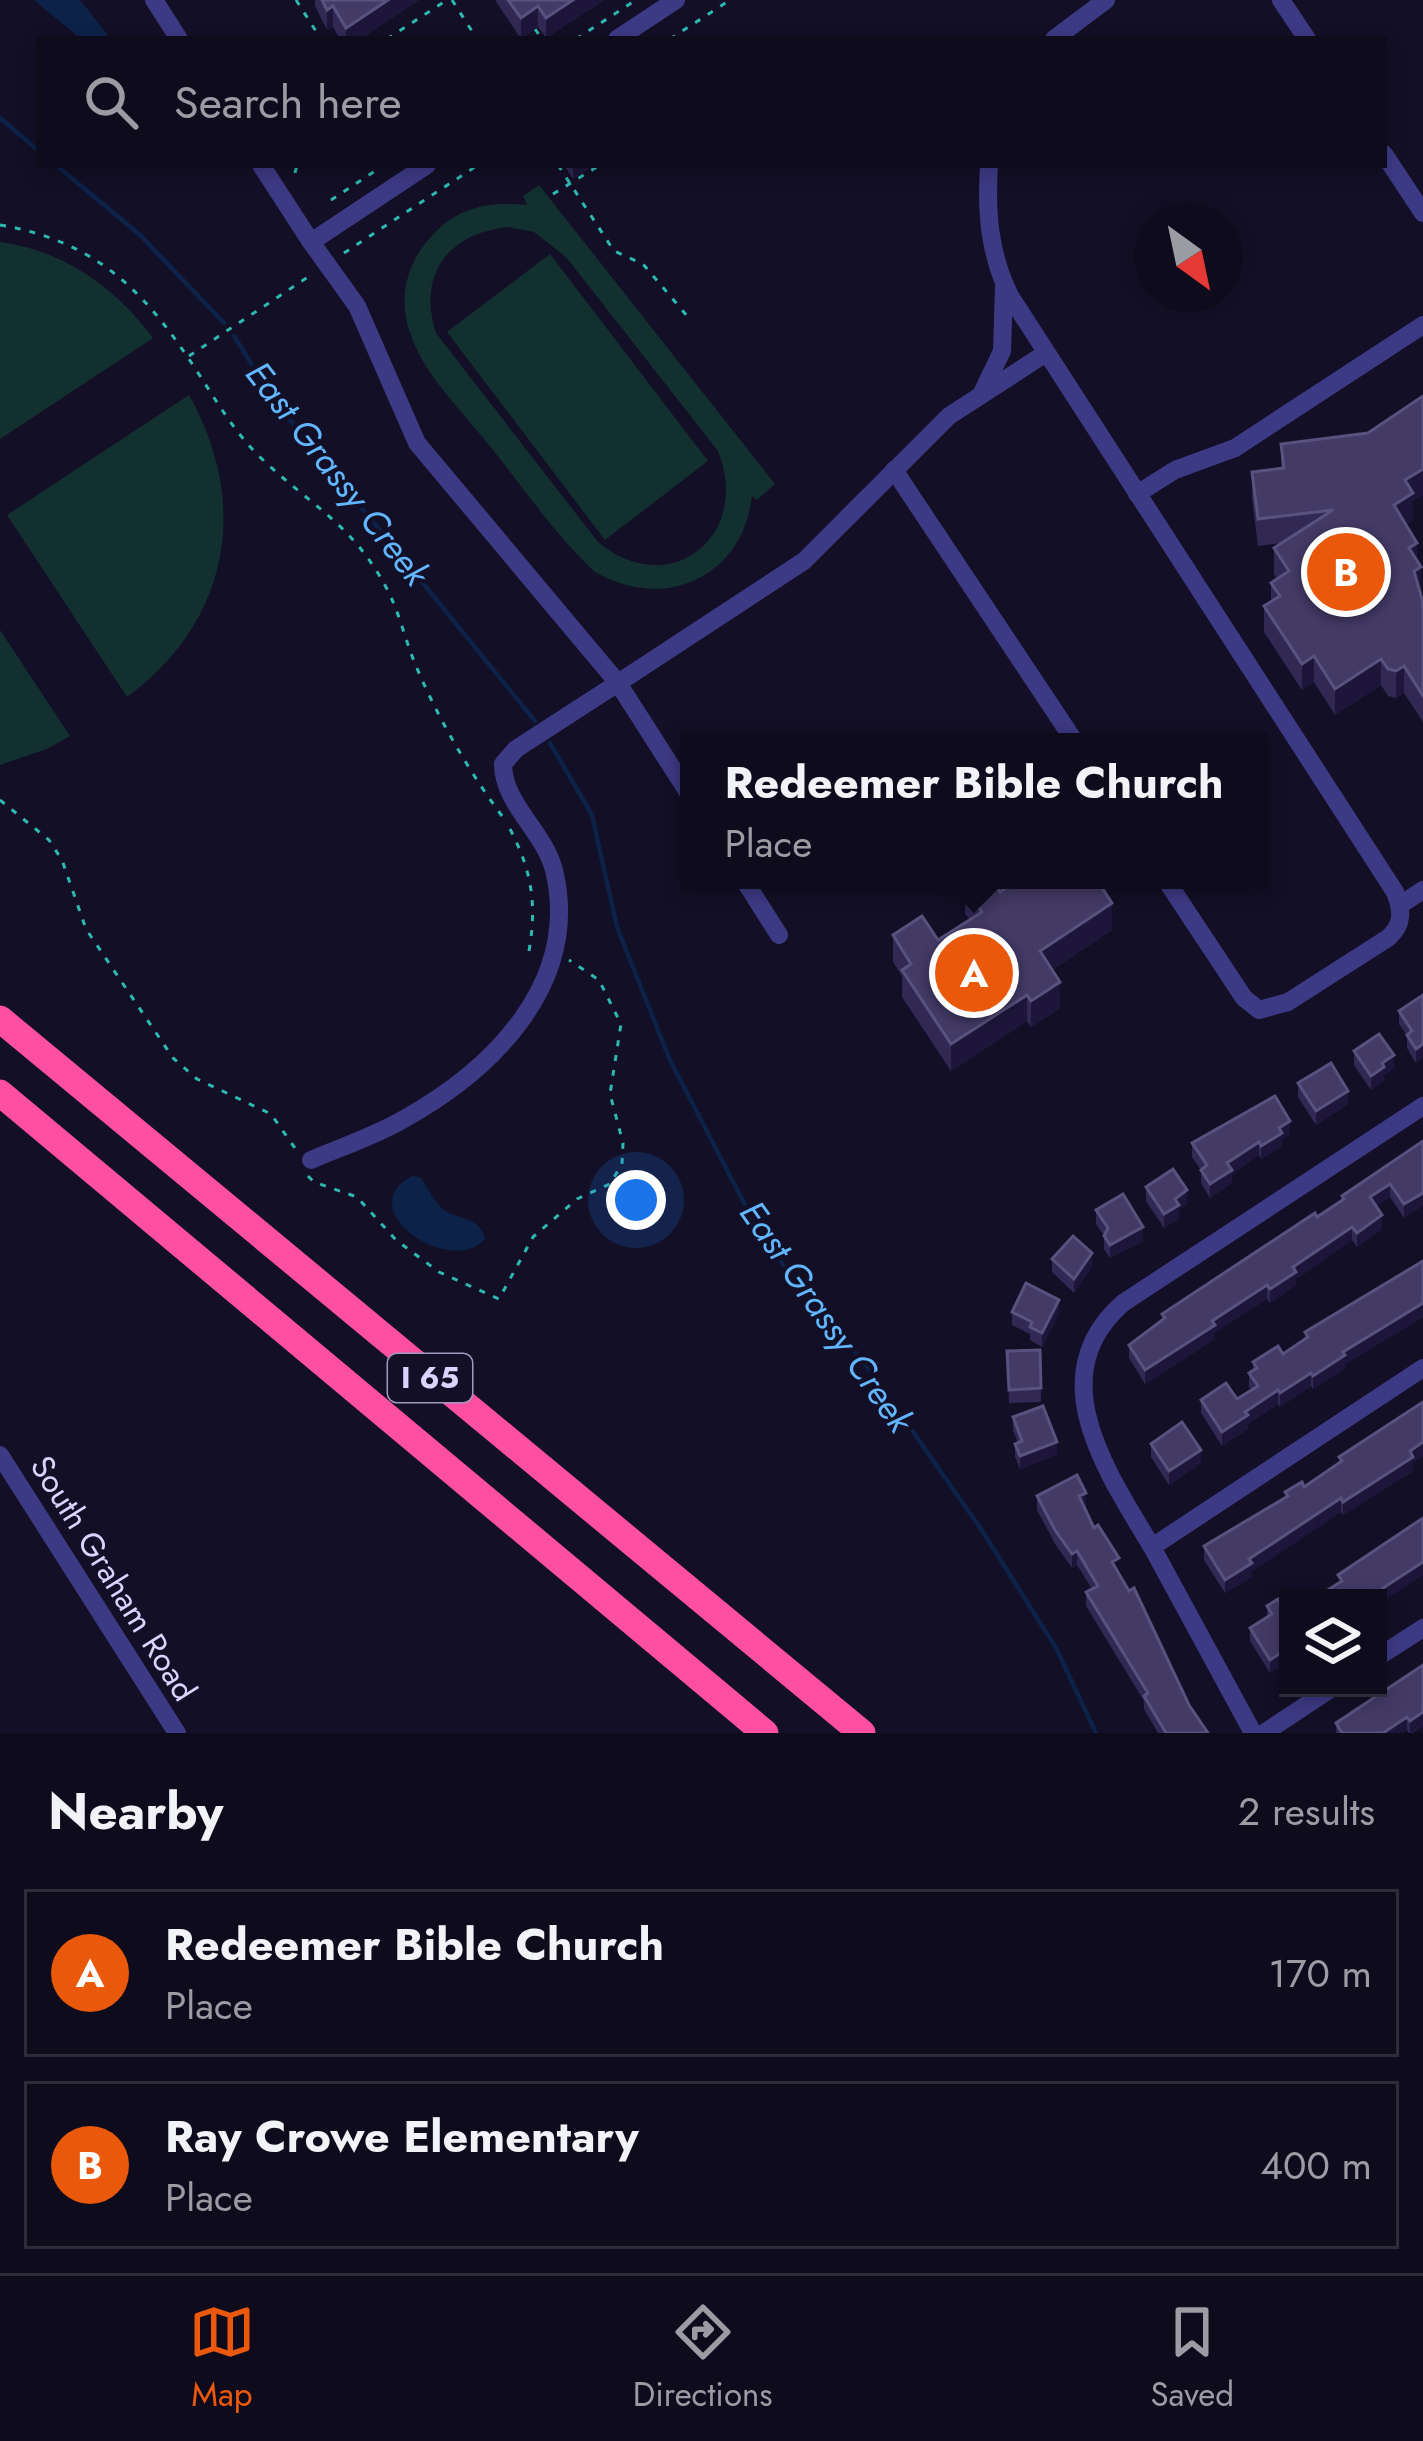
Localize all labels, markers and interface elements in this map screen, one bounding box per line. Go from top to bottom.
search box [36,36,1387,168]
icon: search [78,69,144,135]
text: Search here [174,70,402,135]
north arrow [1135,204,1243,312]
water label: East Grassy Creek [234,350,443,598]
pin: B [1307,527,1385,617]
popup [680,733,1268,889]
text: Redeemer Bible Church [724,750,1224,815]
text: Place [724,815,812,872]
pin: A [935,928,1013,1018]
your location [606,1170,666,1230]
water label: East Grassy Creek [728,1190,927,1444]
road number: I 65 [388,1354,472,1402]
street label: South Graham Road [19,1447,208,1710]
map controls [1279,1589,1387,1697]
button: layers [1279,1589,1387,1697]
text: Nearby [48,1774,223,1848]
text: 2 results [1238,1783,1375,1840]
text: Redeemer Bible Church [165,1912,664,1977]
text: A [76,1945,104,2002]
text: 170 m [1268,1945,1372,2002]
text: Place [165,1977,253,2034]
text: Ray Crowe Elementary [165,2104,639,2169]
text: B [77,2137,103,2194]
text: 400 m [1260,2137,1372,2194]
text: Place [165,2169,253,2226]
tab: Map [189,2299,255,2418]
tab: Directions [633,2299,773,2418]
tab: Saved [1150,2299,1234,2418]

